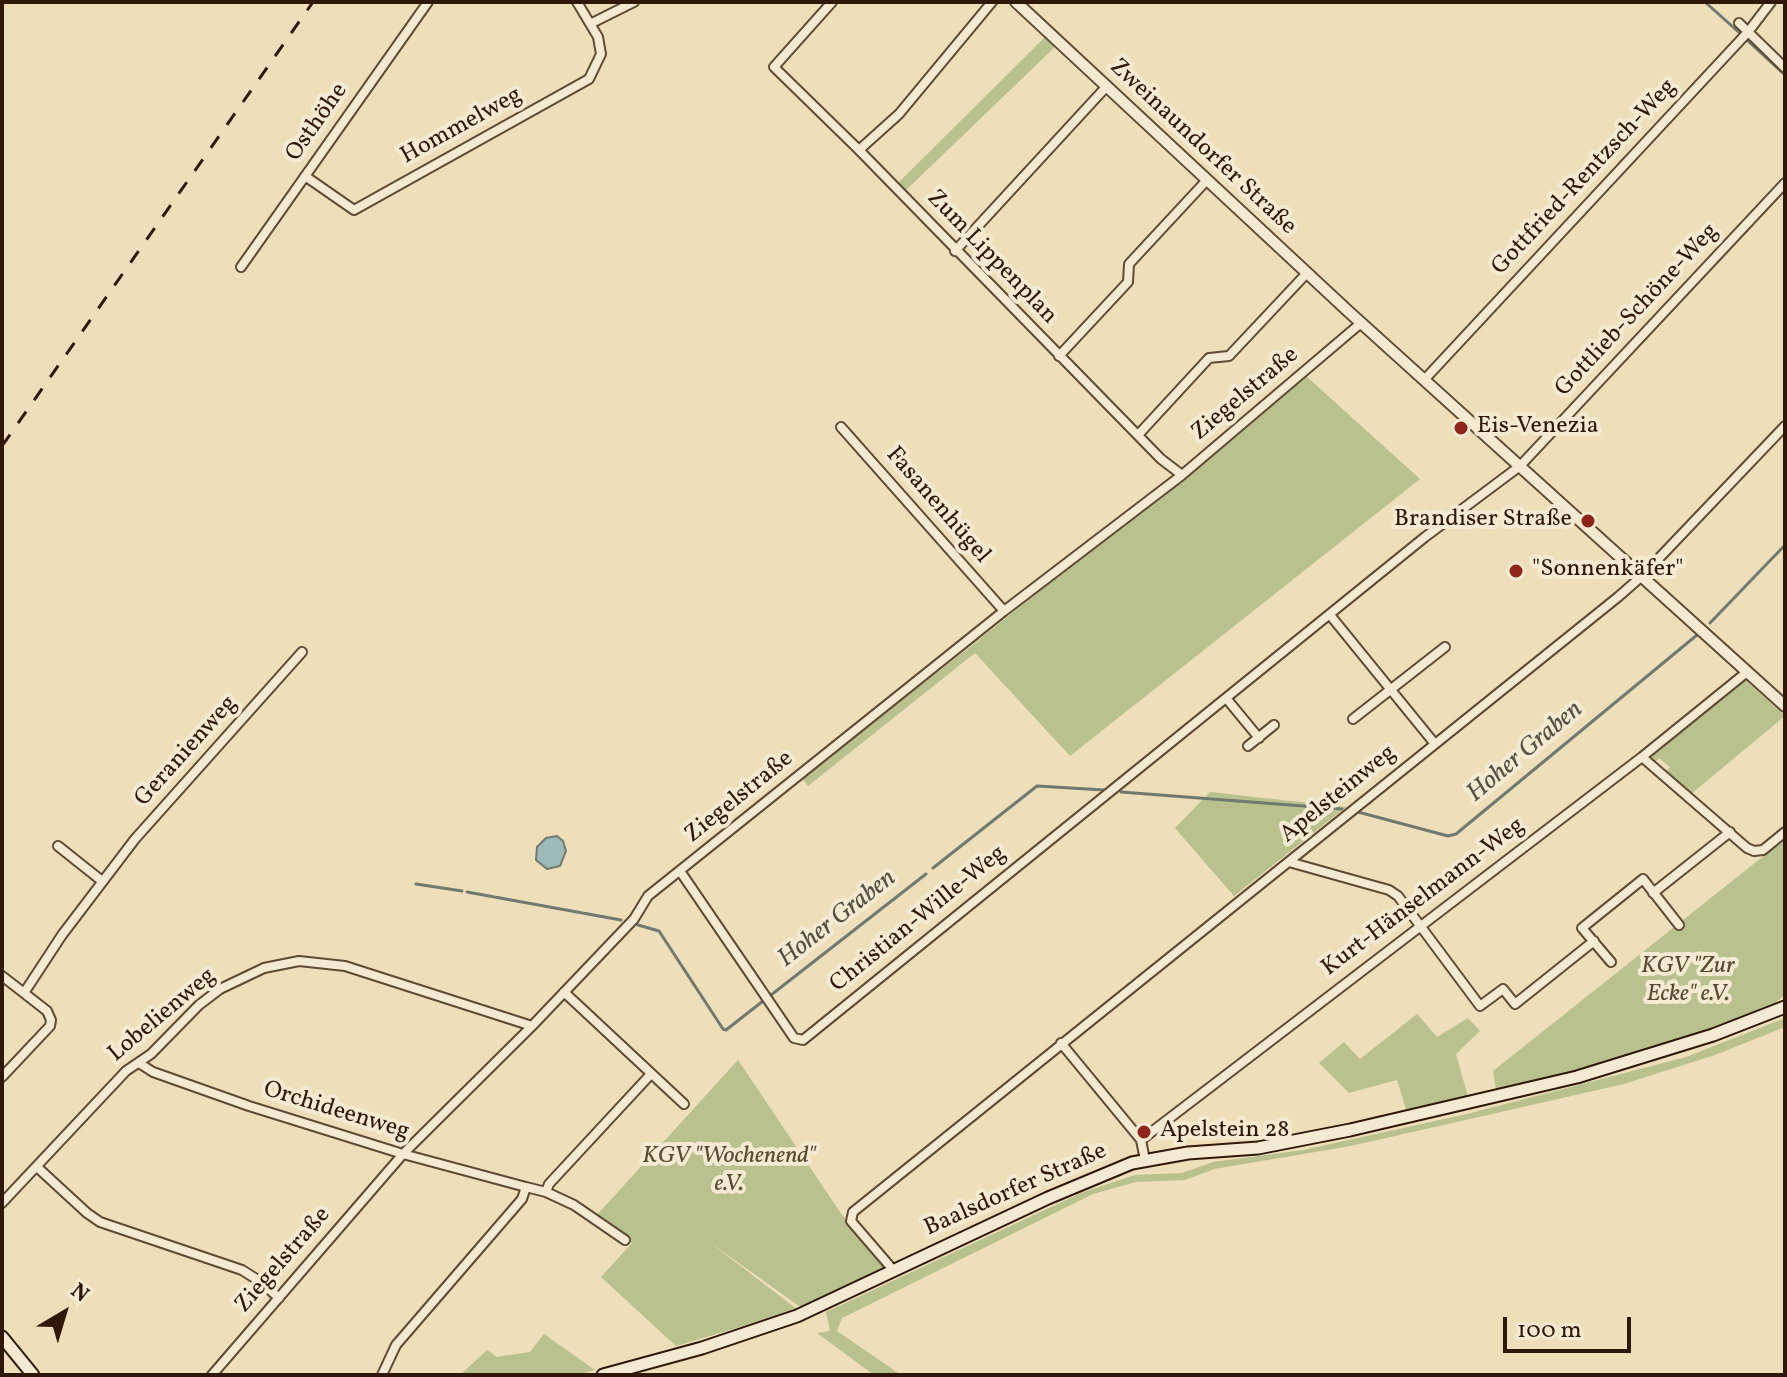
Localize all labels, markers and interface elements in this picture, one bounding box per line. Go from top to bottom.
street label: Zweinaundorfer Straße [1103,54,1301,242]
street label: Gottfried-Rentzsch-Weg [1487,74,1683,282]
street label: Osthöhe [281,78,355,168]
street label: Hommelweg [396,82,528,172]
street label: Zum Lippenplan [920,185,1062,331]
street label: Gottlieb-Schöne-Weg [1550,218,1726,404]
street label: Ziegelstraße [1187,342,1305,448]
place label: Eis-Venezia [1477,414,1599,442]
marker: Eis-Venezia [1452,419,1470,437]
street label: Fasanenhügel [879,442,995,570]
place label: Brandiser Straße [1394,507,1572,535]
marker: Brandiser Straße [1579,512,1597,530]
place label: "Sonnenkäfer" [1532,557,1684,585]
marker: "Sonnenkäfer" [1507,562,1525,580]
street label: Geranienweg [130,691,244,813]
water label: Hoher Graben [1462,696,1590,810]
street label: Apelsteinweg [1275,740,1403,850]
street label: Ziegelstraße [680,746,800,850]
street label: Kurt-Hänselmann-Weg [1317,812,1531,984]
street label: Christian-Wille-Weg [825,840,1013,1000]
water label: Hoher Graben [773,864,903,976]
park label: KGV "Zur Ecke" e.V. [1641,954,1735,1010]
street label: Lobelienweg [103,963,223,1069]
street label: Orchideenweg [260,1076,412,1148]
place label: Apelstein 28 [1160,1118,1290,1146]
marker: Apelstein 28 [1135,1123,1153,1141]
street label: Baalsdorfer Straße [920,1138,1112,1244]
park label: KGV "Wochenend" e.V. [642,1144,816,1200]
street label: Ziegelstraße [230,1202,338,1320]
north arrow [24,1273,104,1353]
text: N [63,1277,95,1311]
scale bar [1507,1301,1635,1351]
text: 100 m [1517,1314,1582,1348]

